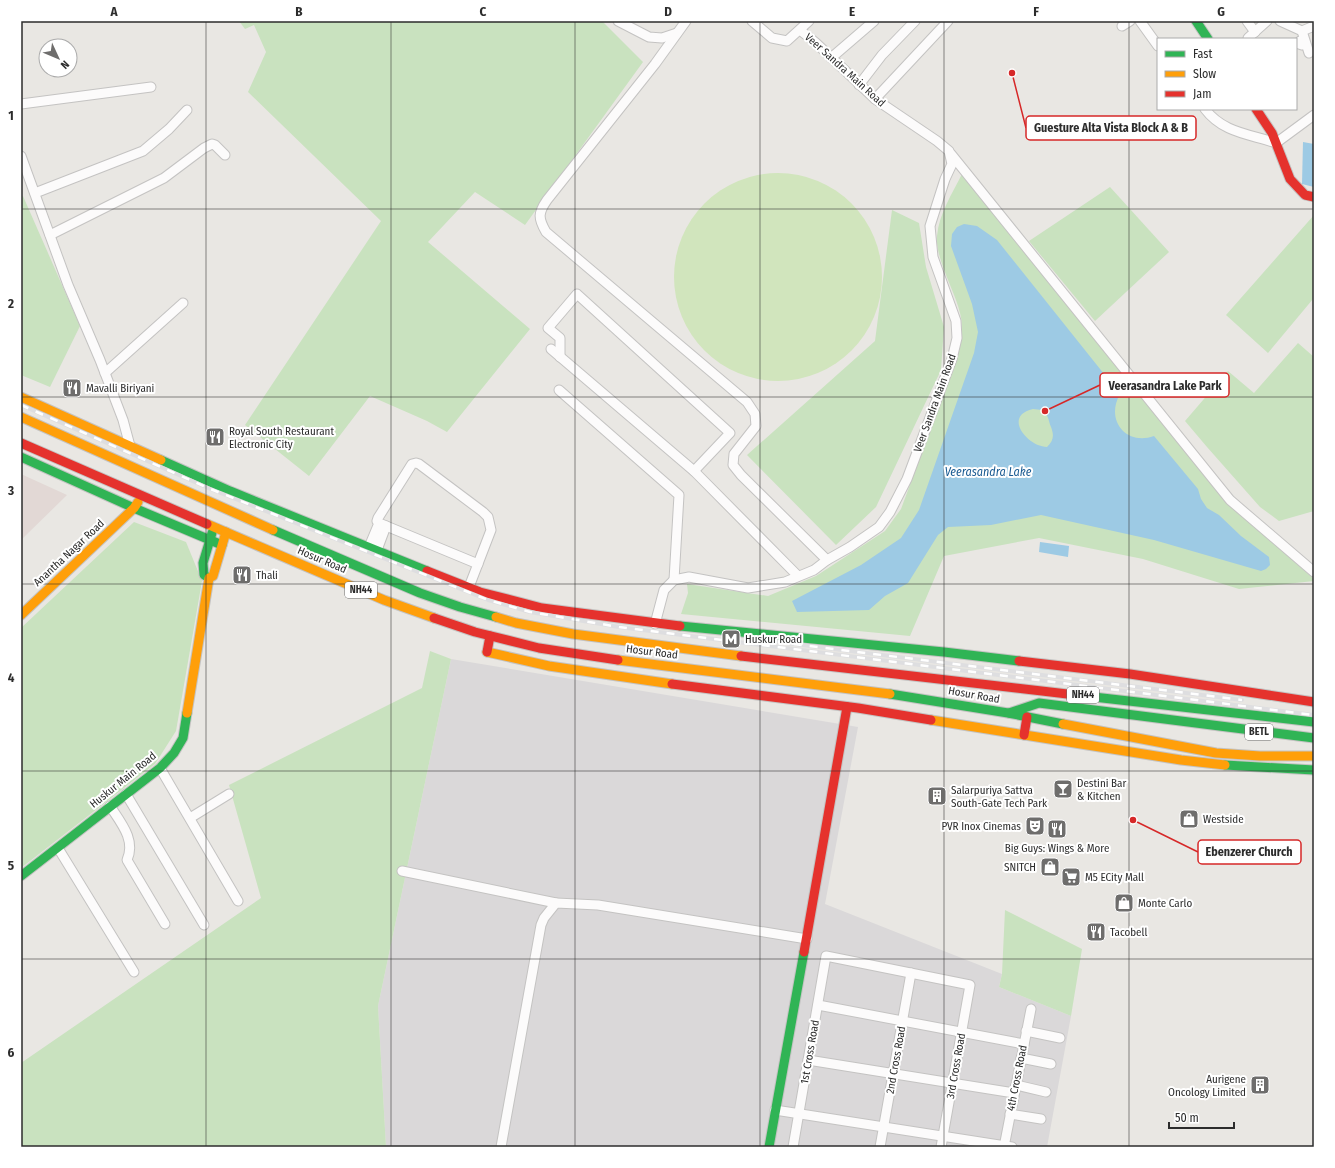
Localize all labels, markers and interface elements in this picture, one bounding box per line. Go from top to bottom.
text: A [109,4,118,19]
text: B [295,4,303,19]
text: C [480,4,487,19]
text: D [664,4,672,19]
text: E [849,4,855,19]
text: F [1033,4,1039,19]
text: G [1217,4,1225,19]
street label: Veer Sandra Main Road [802,30,888,110]
north arrow [38,38,78,78]
legend [1157,38,1297,110]
text: Fast [1193,47,1212,61]
text: N [58,58,72,71]
text: Slow [1193,67,1216,81]
text: Jam [1193,87,1211,101]
text: 1 [8,108,14,123]
callout: Guesture Alta Vista Block A & B [1026,116,1196,140]
text: Guesture Alta Vista Block A & B [1034,121,1188,135]
text: 2 [7,296,14,311]
street label: Veer Sandra Main Road [911,352,959,454]
callout: Veerasandra Lake Park [1100,373,1229,397]
restaurant icon: Mavalli Biriyani [61,377,83,399]
text: Veerasandra Lake Park [1107,379,1222,393]
place label: Mavalli Biriyani [86,382,155,395]
place label: Royal South Restaurant Electronic City [229,425,334,451]
restaurant icon: Royal South Restaurant Electronic City [204,426,226,448]
water label: Veerasandra Lake [945,465,1032,479]
text: 3 [7,483,14,498]
street label: Anantha Nagar Road [31,517,107,589]
street label: Hosur Road [295,544,349,576]
restaurant icon: Thali [231,564,253,586]
place label: Thali [256,569,278,582]
road number: NH44 [345,582,377,598]
metro station icon: Huskur Road [720,628,742,650]
place label: Huskur Road [745,633,802,646]
street label: Hosur Road [625,642,679,662]
text: 4 [8,670,15,685]
street label: Hosur Road [947,684,1001,706]
road number: NH44 [1067,687,1099,703]
road number: BETL [1245,724,1273,740]
street label: Huskur Main Road [87,749,159,811]
place label: Destini Bar & Kitchen [1077,777,1126,803]
bar icon: Destini Bar & Kitchen [1052,778,1074,800]
place label: Salarpuriya Sattva South-Gate Tech Park [951,784,1048,810]
building icon: Salarpuriya Sattva South-Gate Tech Park [926,785,948,807]
shop icon: Westside [1178,808,1200,830]
place label: Westside [1203,813,1244,826]
theatre icon: PVR Inox Cinemas [1024,815,1046,837]
restaurant icon: Big Guys: Wings & More [1046,818,1068,840]
place label: PVR Inox Cinemas [941,820,1021,833]
callout: Ebenzerer Church [1198,840,1301,864]
place label: Big Guys: Wings & More [1005,842,1109,855]
text: Ebenzerer Church [1206,845,1292,859]
shop icon: SNITCH [1039,856,1061,878]
text: 5 [8,858,14,873]
place label: SNITCH [1004,861,1036,874]
supermarket icon: M5 ECity Mall [1060,866,1082,888]
place label: M5 ECity Mall [1085,871,1144,884]
shop icon: Monte Carlo [1113,892,1135,914]
place label: Monte Carlo [1138,897,1192,910]
restaurant icon: Tacobell [1085,921,1107,943]
place label: Tacobell [1110,926,1147,939]
street label: 1st Cross Road [798,1019,822,1085]
street label: 2nd Cross Road [884,1025,908,1095]
street label: 3rd Cross Road [944,1032,968,1100]
street label: 4th Cross Road [1004,1044,1030,1112]
text: 6 [8,1045,15,1060]
place label: Aurigene Oncology Limited [1168,1073,1246,1099]
building icon: Aurigene Oncology Limited [1249,1074,1271,1096]
scale bar [1169,1104,1234,1130]
text: 50 m [1175,1111,1199,1125]

